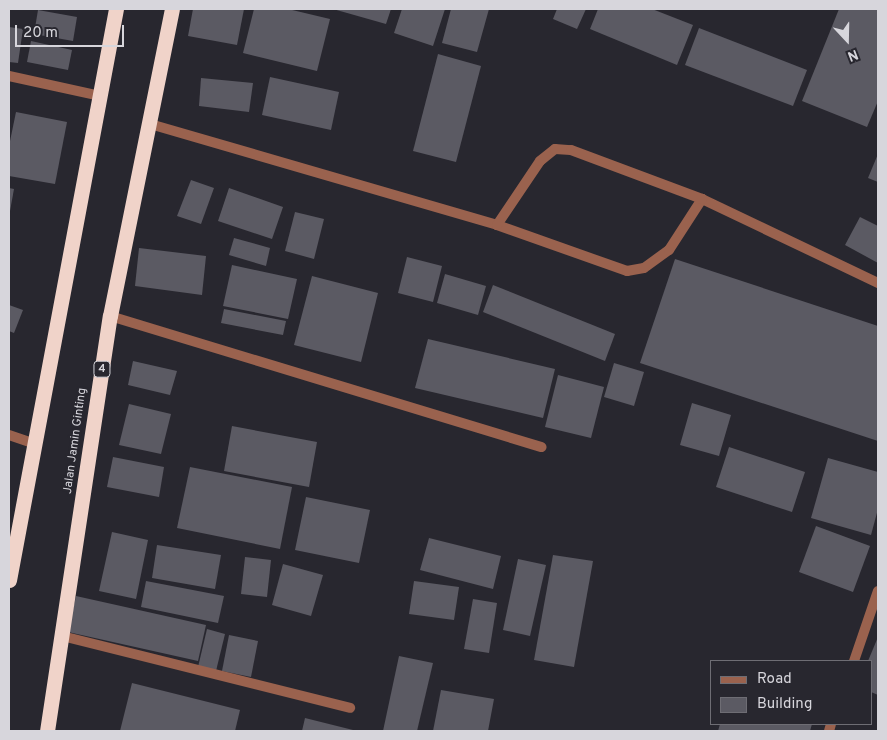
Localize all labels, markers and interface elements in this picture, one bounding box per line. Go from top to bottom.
scale bar [18,15,126,47]
north arrow [822,15,872,65]
text: 20 m [23,24,58,43]
text: N [845,45,860,64]
road number: 4 [93,360,111,378]
street label: Jalan Jamin Ginting [61,387,91,495]
legend [710,660,872,725]
text: Road [757,670,792,689]
text: Building [757,695,812,714]

